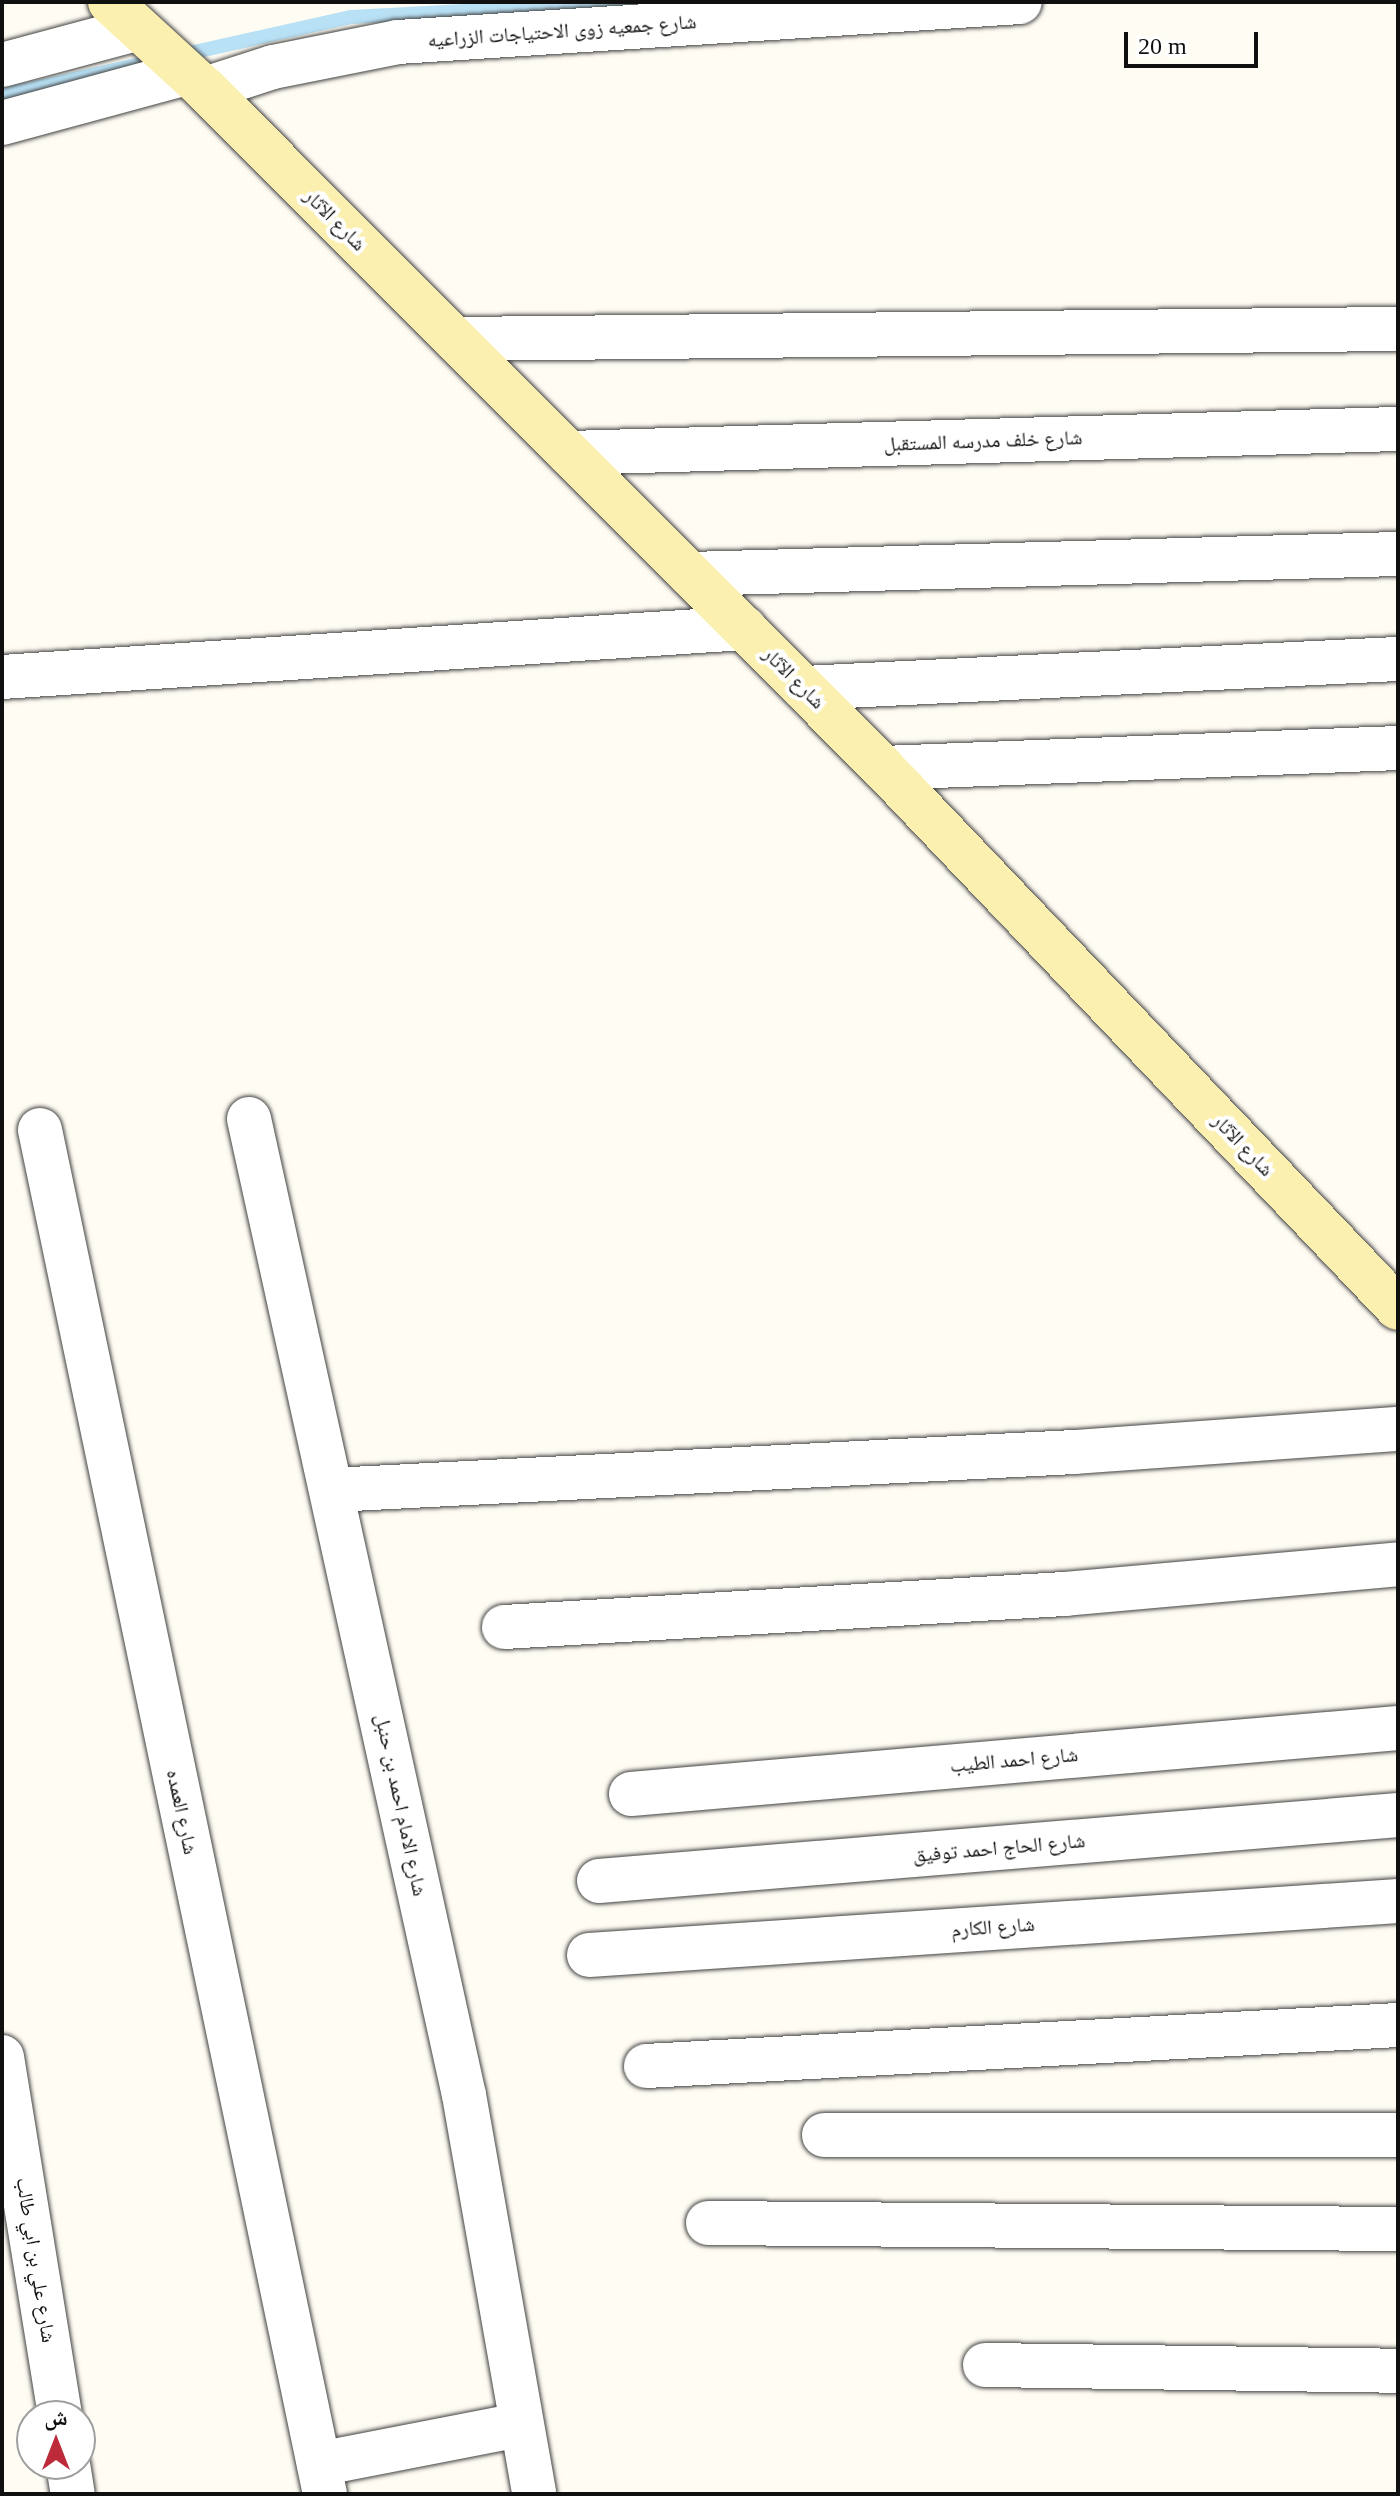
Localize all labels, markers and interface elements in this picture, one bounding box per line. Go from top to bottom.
street label: شارع جمعيه زوى الاحتياجات الزراعيه [427,10,697,52]
scale bar [1128,16,1262,66]
text: 20 m [1138,33,1187,59]
street label: شارع الآثار [299,184,371,256]
street label: شارع خلف مدرسه المستقبل [883,426,1083,456]
street label: شارع الآثار [758,642,830,714]
street label: شارع الآثار [1207,1109,1279,1181]
street label: شارع الامام احمد بن حنبل [370,1712,432,1898]
street label: شارع احمد الطيب [949,1742,1079,1778]
street label: شارع العمده [161,1767,203,1857]
street label: شارع الحاج احمد توفيق [912,1829,1086,1867]
street label: شارع الكارم [950,1912,1036,1942]
street label: شارع علي بن ابي طالب [11,2176,61,2344]
north arrow [16,2400,96,2480]
text: ش [44,2405,68,2430]

